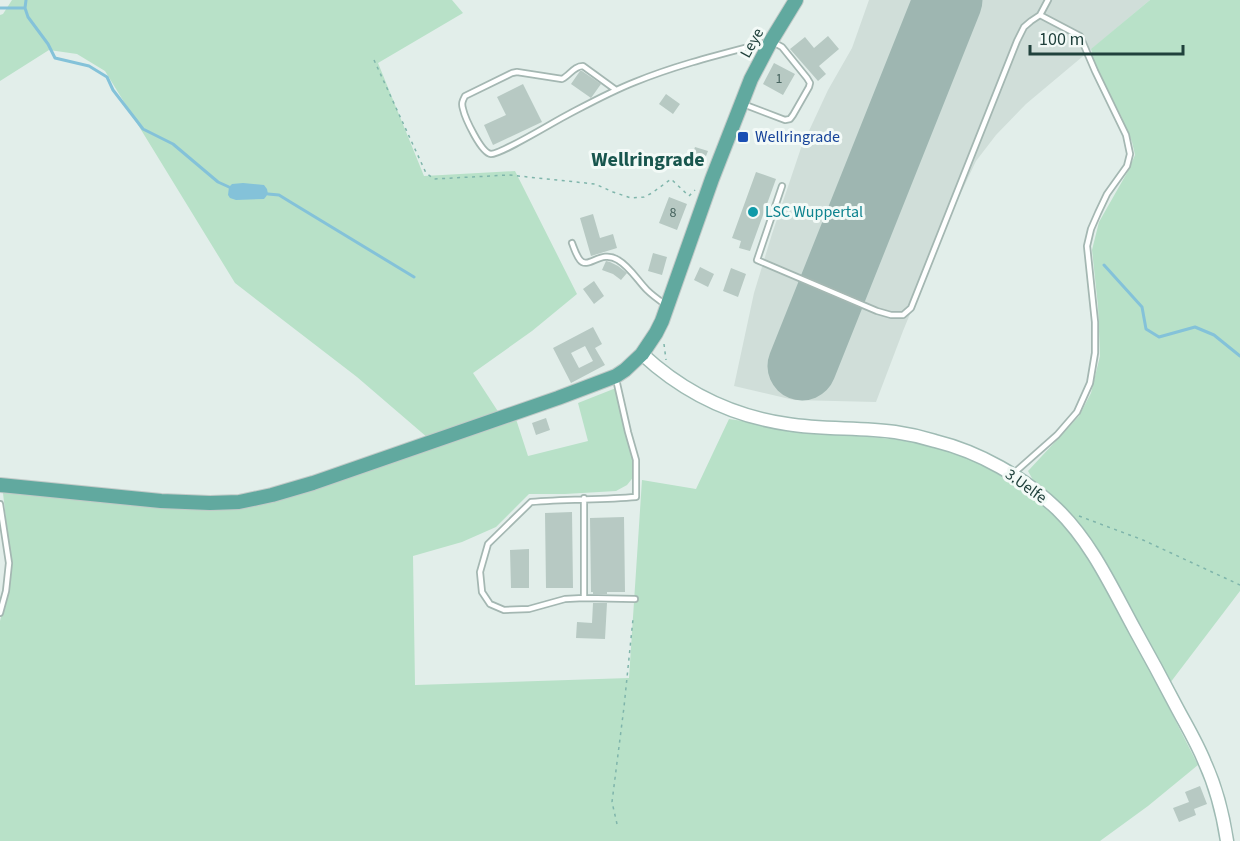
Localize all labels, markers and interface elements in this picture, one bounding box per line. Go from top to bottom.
scale bar [1030,18,1183,56]
street label: Leye [735,24,769,62]
text: 100 m [1039,27,1084,52]
house number: 1 [776,69,783,89]
place label: Wellringrade [755,126,840,148]
marker: Wellringrade [736,130,750,144]
district label: Wellringrade [591,146,705,174]
place label: LSC Wuppertal [765,201,863,223]
house number: 8 [670,203,677,223]
marker: LSC Wuppertal [746,205,760,219]
street label: 3.Uelfe [1001,463,1051,509]

